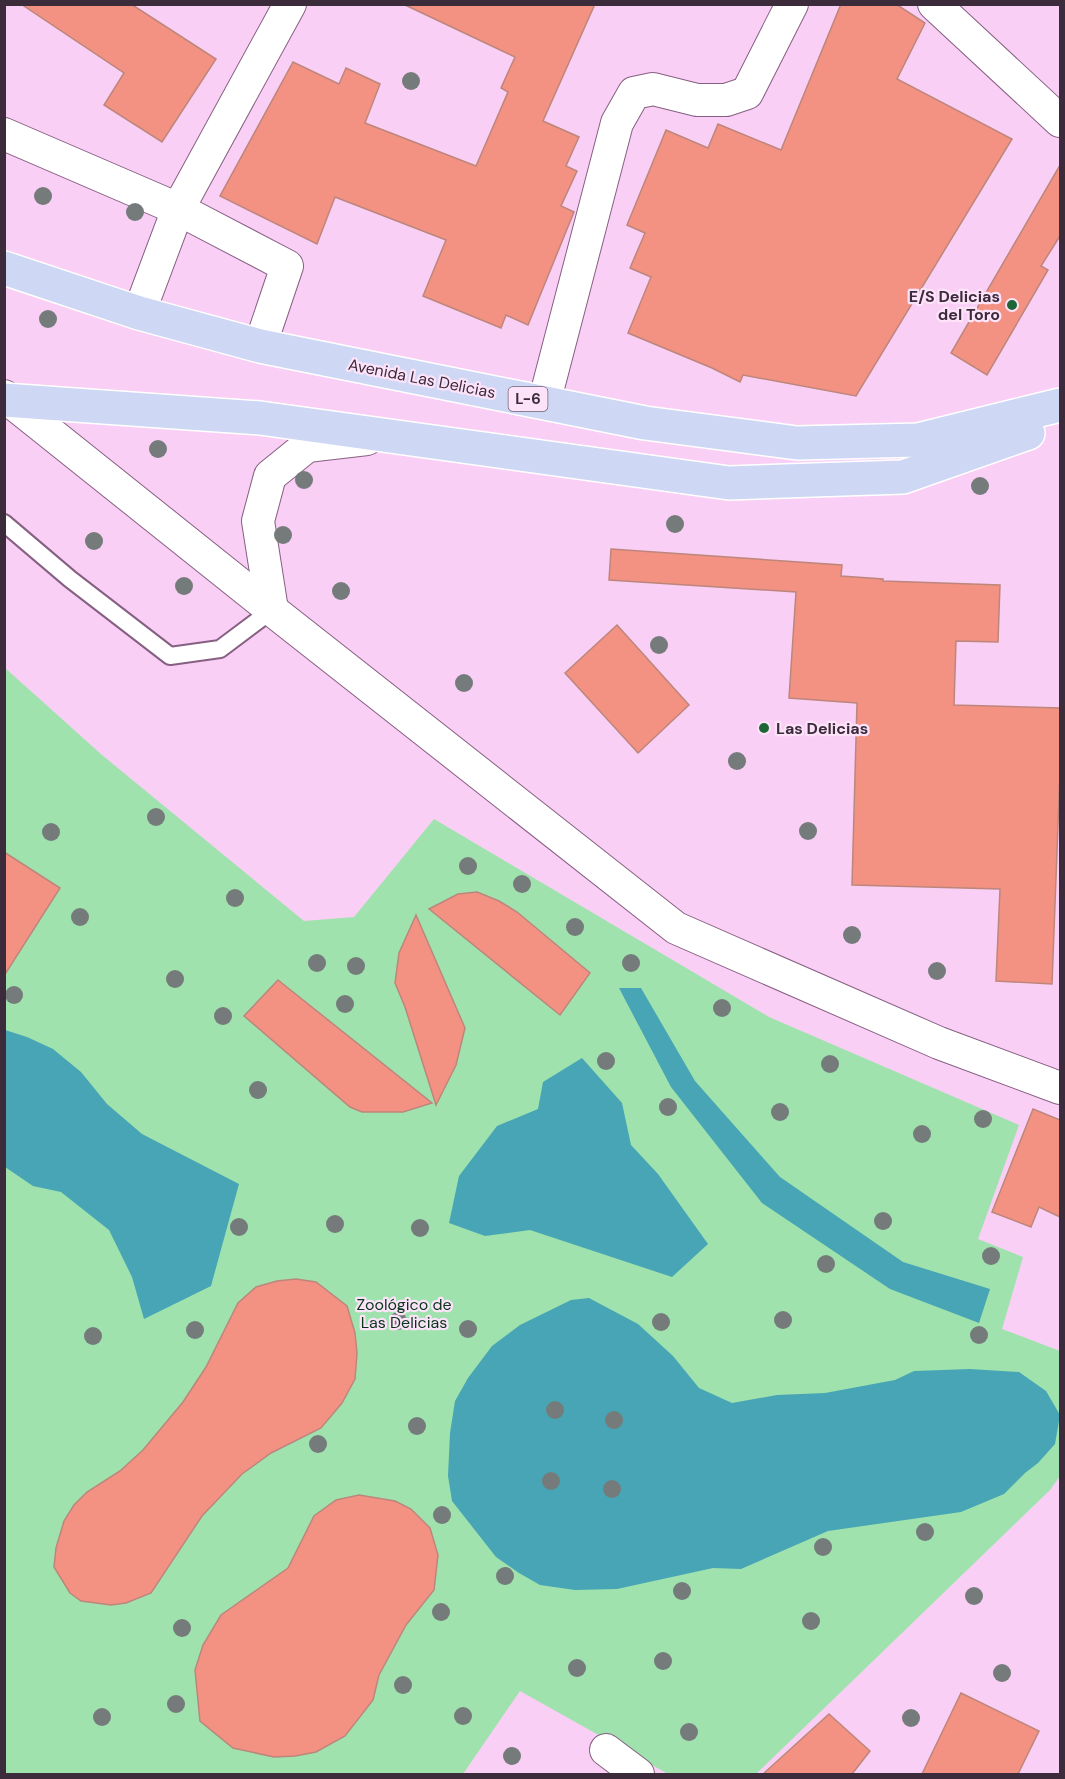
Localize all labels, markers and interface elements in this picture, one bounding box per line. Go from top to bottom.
place label: E/S Delicias del Toro [909,286,1000,325]
marker: E/S Delicias del Toro [1005,298,1019,312]
street label: Avenida Las Delicias [346,354,497,403]
road number: L-6 [508,387,548,411]
place label: Las Delicias [776,718,868,739]
marker: Las Delicias [757,721,771,735]
park label: Zoológico de Las Delicias [356,1294,452,1333]

